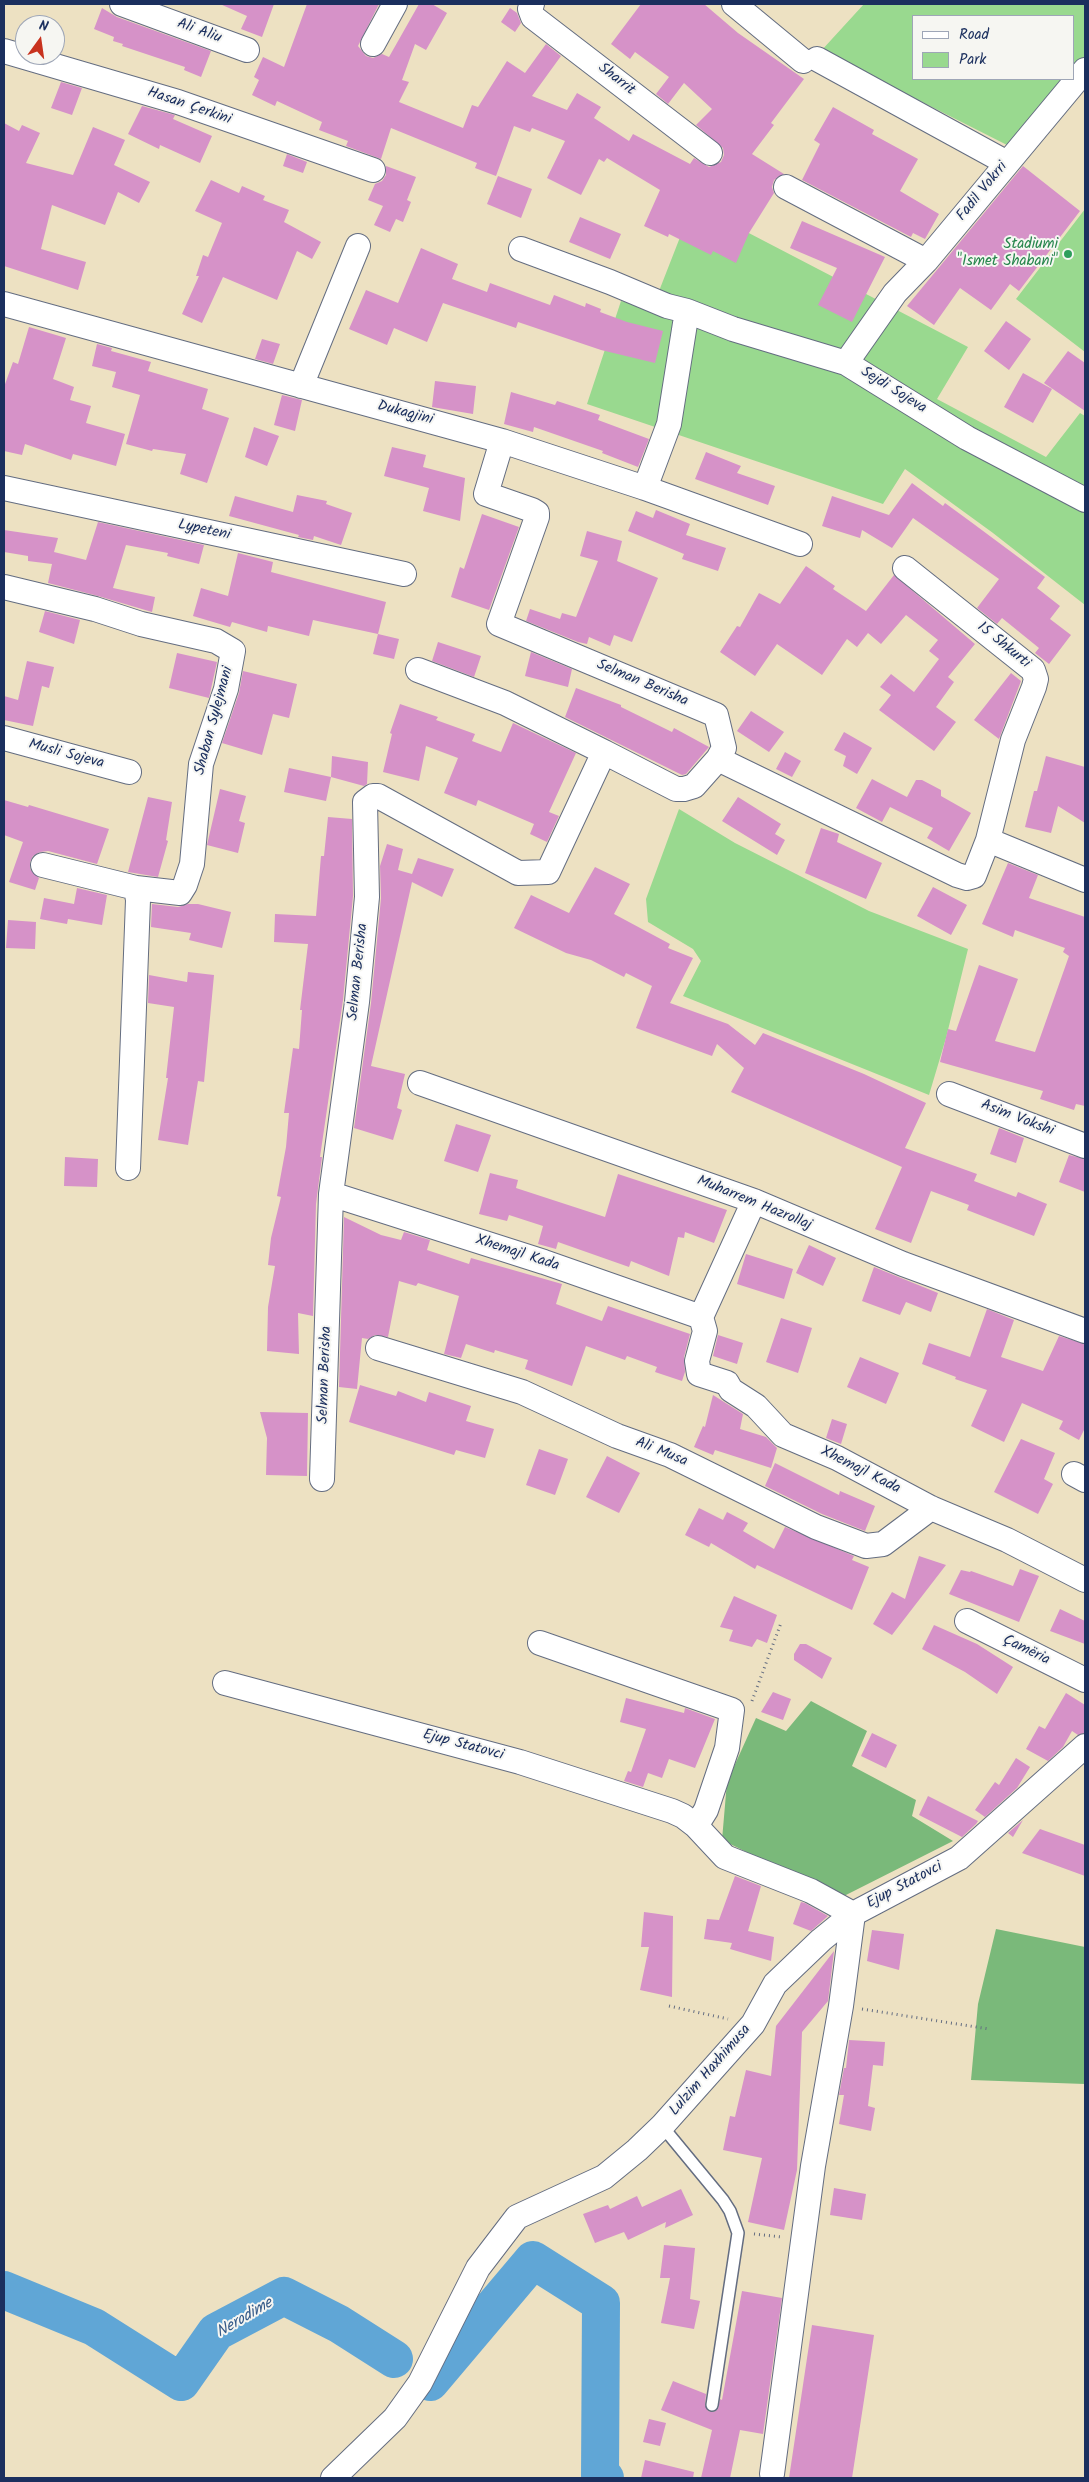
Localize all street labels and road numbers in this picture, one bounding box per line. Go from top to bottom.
street label: Ali Aliu [174,16,224,48]
street label: Sharrit [594,60,638,100]
street label: Hasan Çerkini [145,84,233,130]
street label: Fadil Vokrri [954,159,1012,225]
street label: Sejdi Sojeva [857,364,929,418]
street label: Dukagjini [375,398,435,430]
street label: Lypeteni [176,517,232,545]
street label: 15 Shkurti [973,619,1033,673]
street label: Selman Berisha [594,657,690,711]
street label: Shaban Sylejmani [192,665,238,777]
street label: Musli Sojeva [26,736,106,774]
street label: Selman Berisha [345,922,373,1022]
street label: Asim Vokshi [978,1097,1056,1141]
street label: Muharrem Hazrollaj [694,1173,814,1235]
street label: Xhemajl Kada [473,1232,561,1276]
street label: Selman Berisha [315,1326,337,1424]
street label: Ali Musa [632,1434,690,1472]
street label: Xhemajl Kada [817,1443,903,1499]
street label: Çamëria [1000,1632,1052,1670]
street label: Ejup Statovci [421,1727,505,1765]
street label: Ejup Statovci [864,1859,946,1913]
street label: Lulzim Haxhimusa [667,2022,755,2120]

